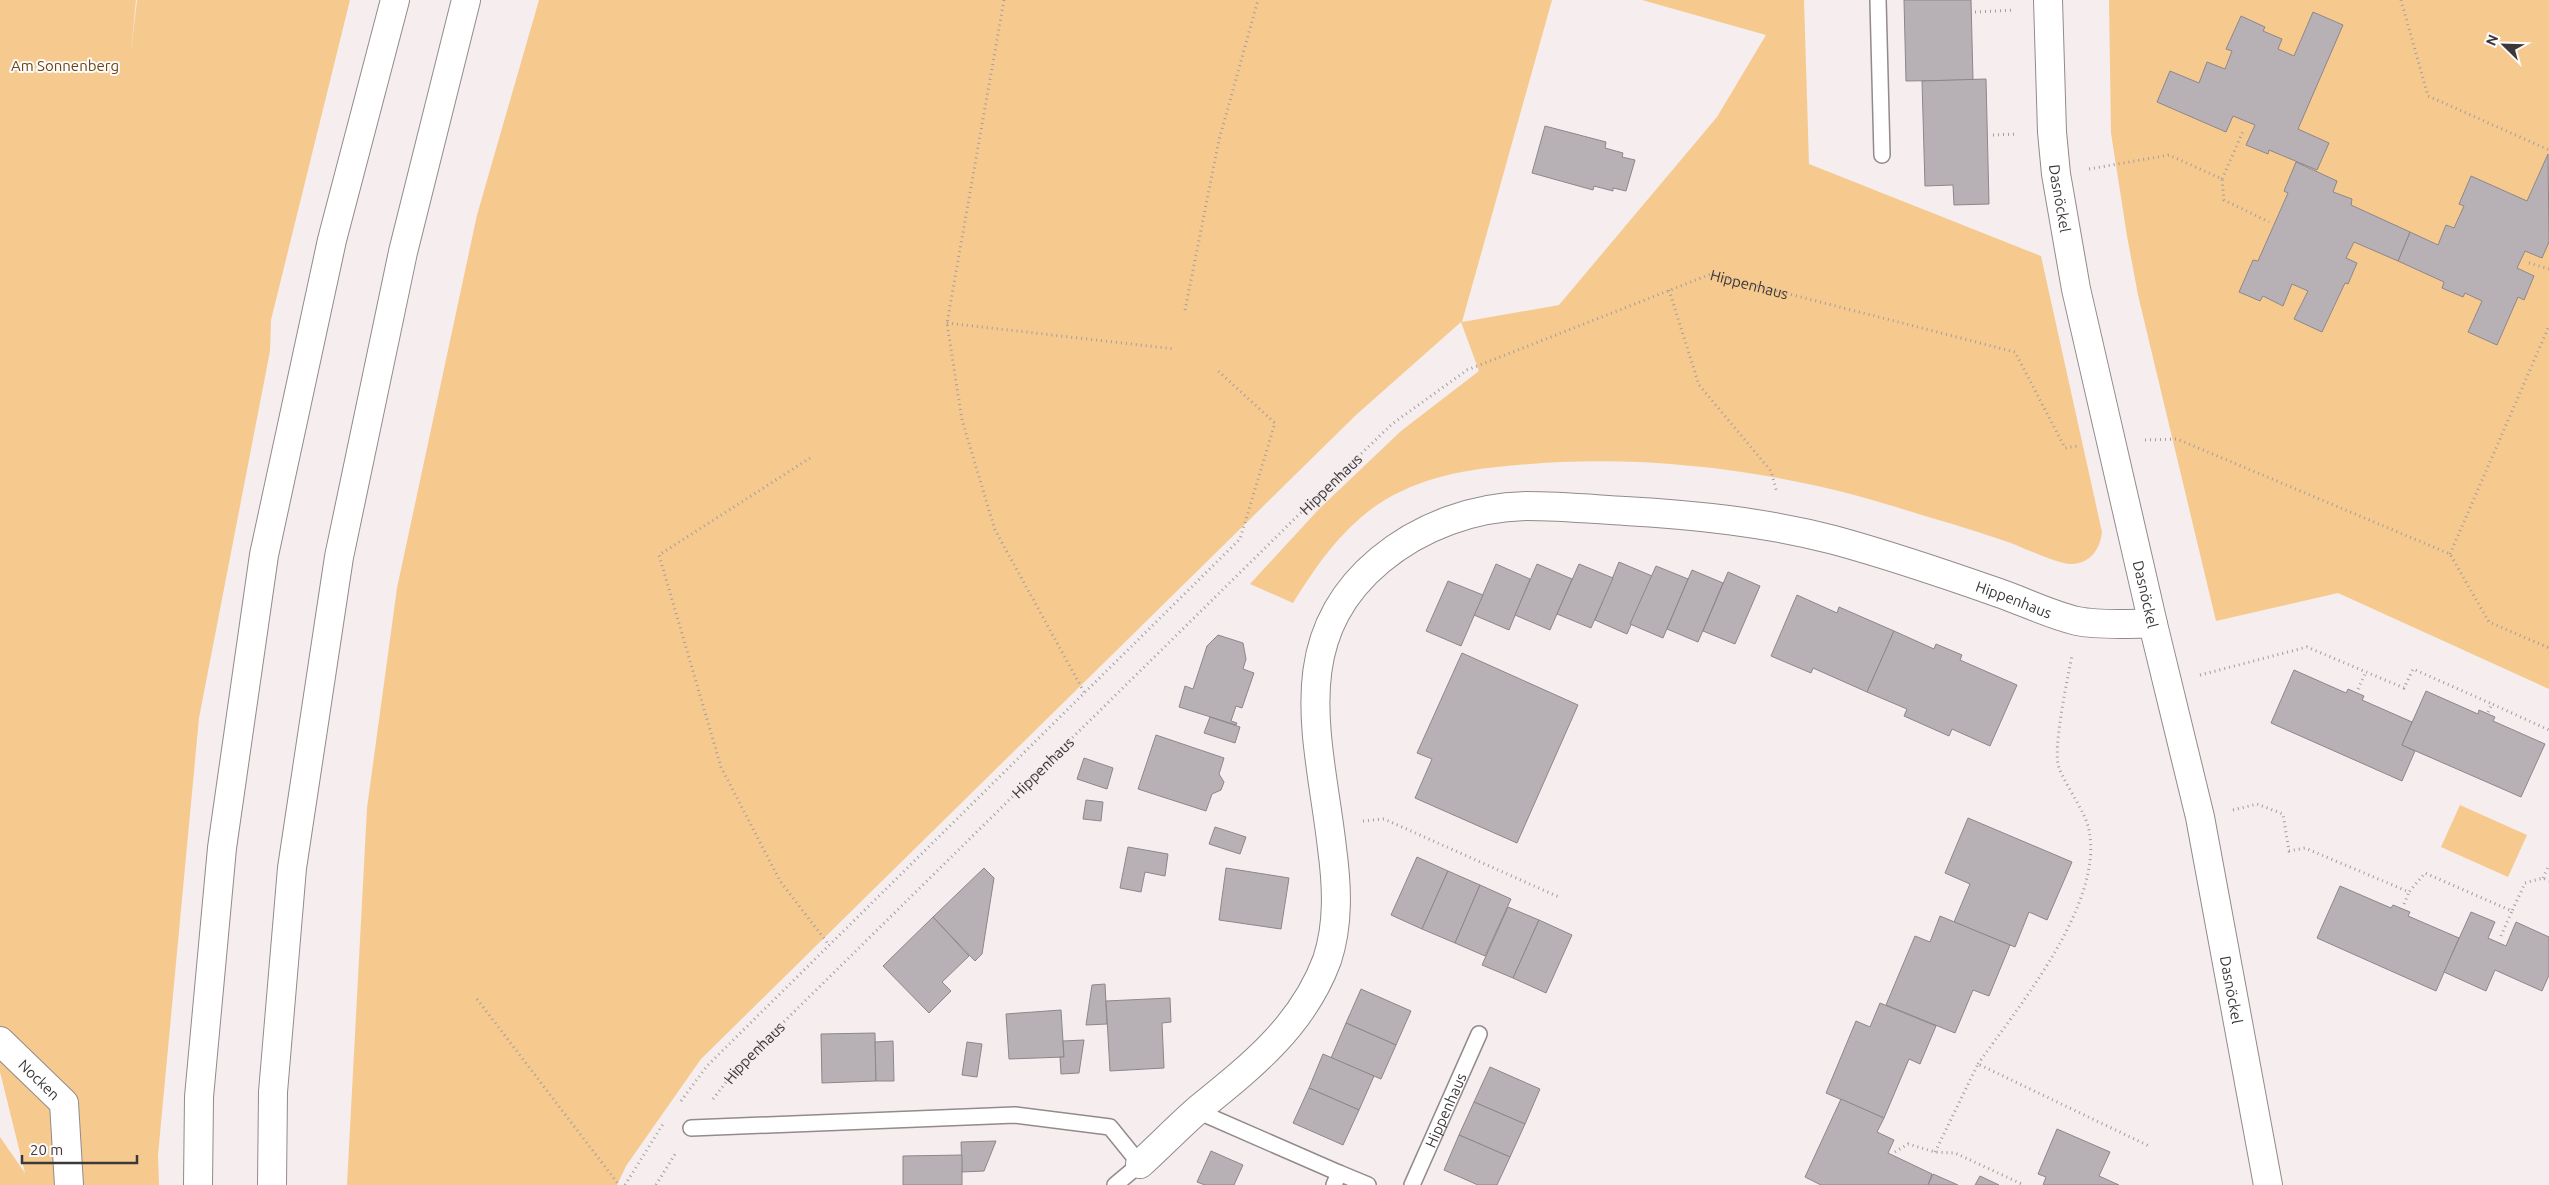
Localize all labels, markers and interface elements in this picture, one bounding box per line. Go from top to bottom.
north arrow [2479,20,2529,70]
text: N [2483,32,2501,48]
park label: Am Sonnenberg [11,57,119,74]
street label: Dasnöckel [2047,164,2075,234]
street label: Hippenhaus [1709,266,1790,302]
street label: Hippenhaus [1296,450,1365,518]
street label: Dasnöckel [2130,559,2162,630]
street label: Hippenhaus [1974,577,2054,621]
street label: Hippenhaus [1008,733,1077,801]
street label: Dasnöckel [2217,954,2247,1025]
street label: Hippenhaus [720,1018,788,1087]
street label: Nocken [15,1056,64,1103]
street label: Hippenhaus [1421,1070,1469,1150]
scale bar [22,1132,138,1164]
text: 20 m [30,1141,63,1158]

